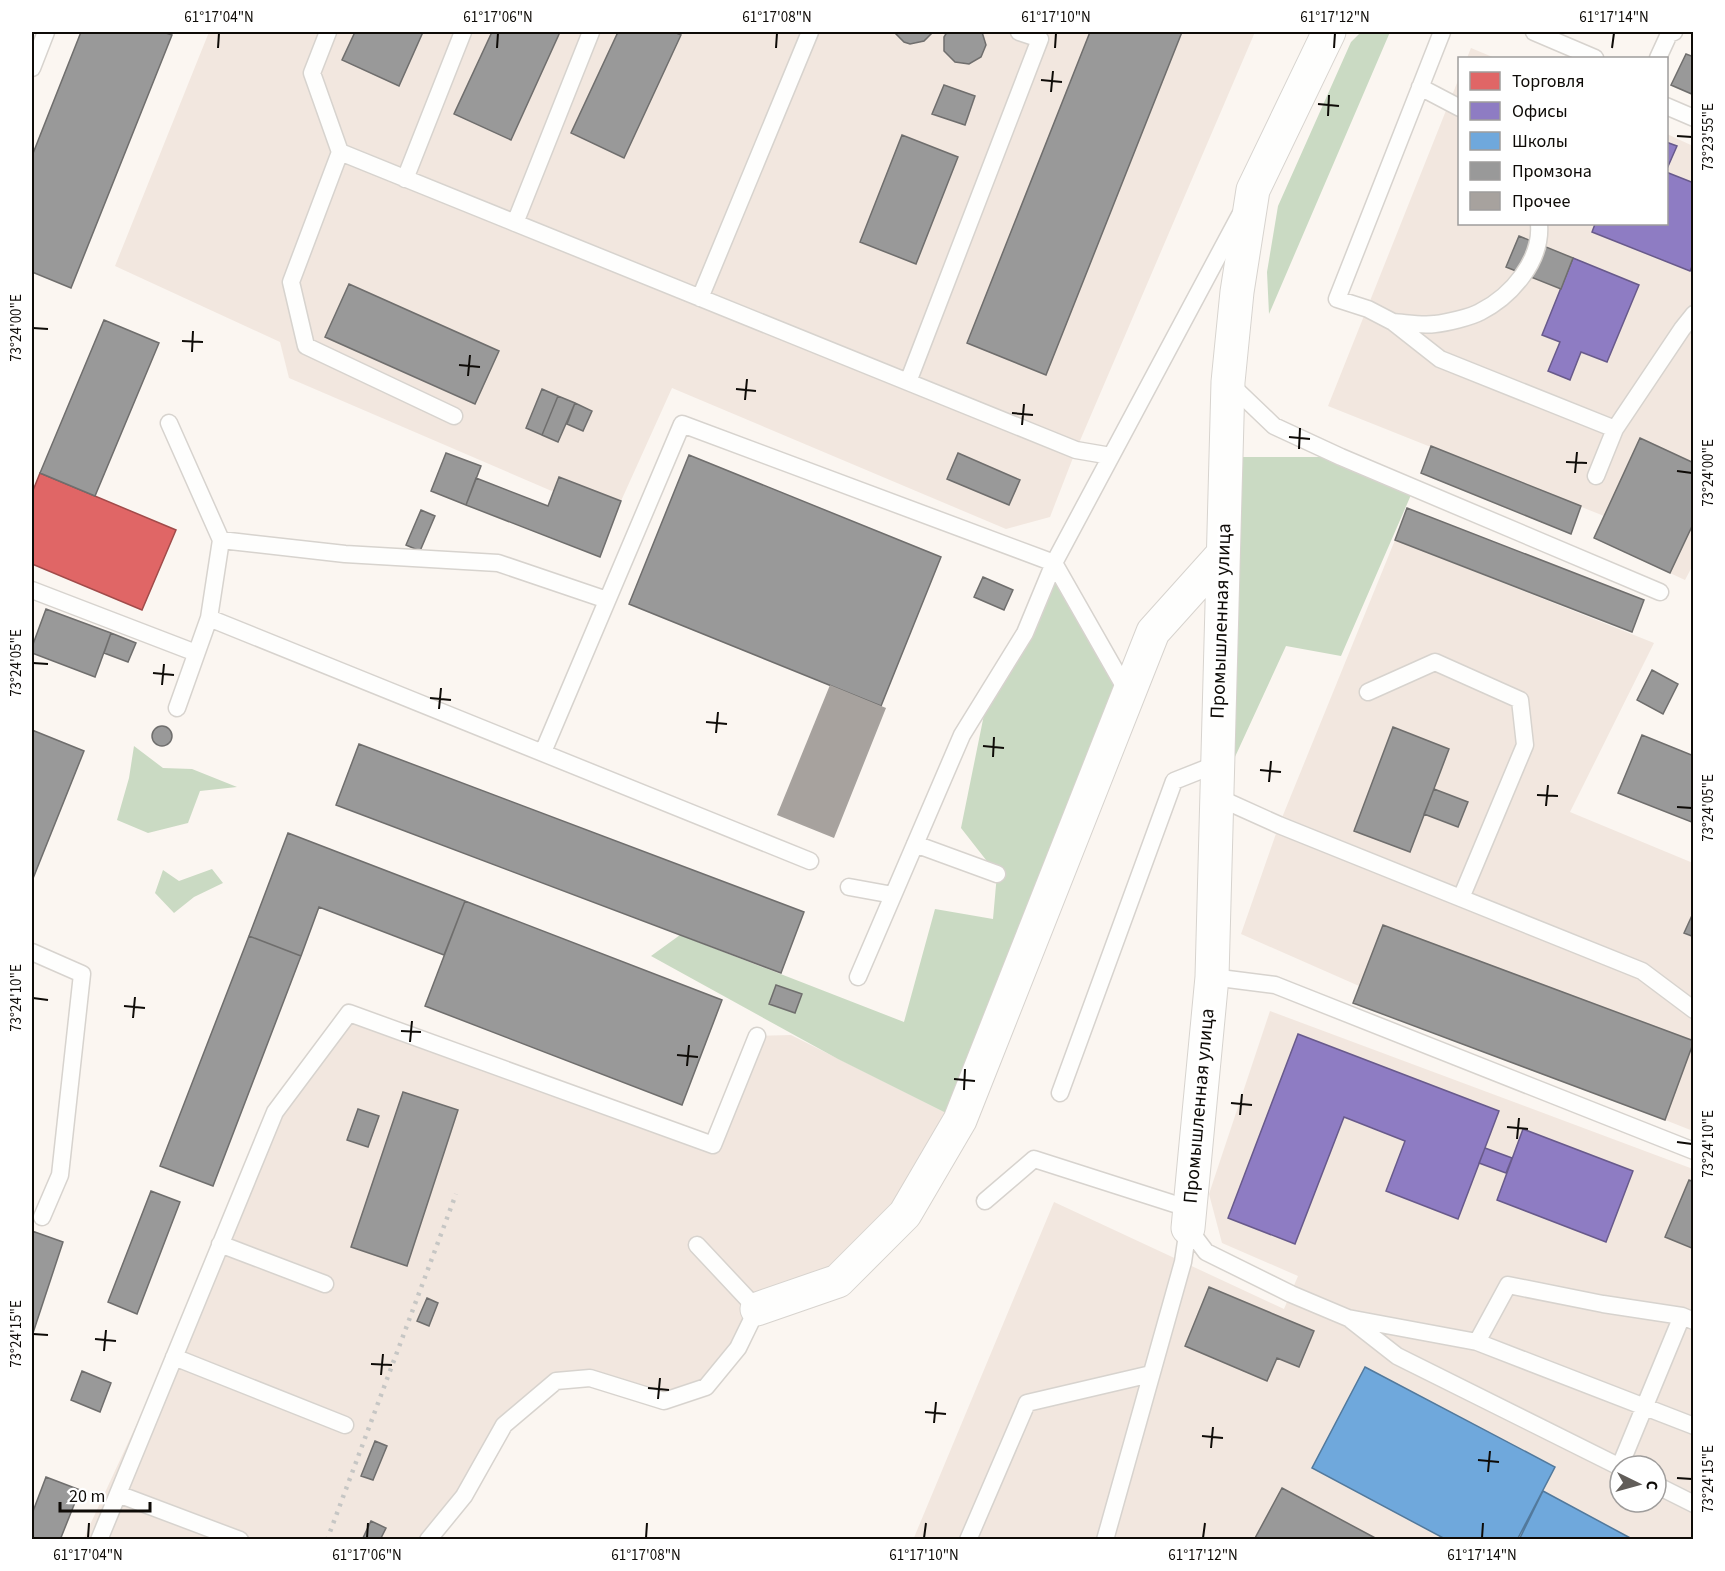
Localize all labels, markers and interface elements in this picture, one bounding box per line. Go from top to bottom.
text: 61°17'04"N [184,7,254,28]
text: 61°17'06"N [463,7,533,28]
text: 61°17'08"N [742,7,812,28]
text: 61°17'10"N [1021,7,1091,28]
text: 61°17'12"N [1300,7,1370,28]
text: 61°17'14"N [1579,7,1649,28]
legend [1458,57,1668,225]
text: Торговля [1512,69,1585,94]
text: Офисы [1512,99,1568,124]
text: 73°23'55"E [1698,103,1719,171]
text: Школы [1512,129,1568,154]
text: Промзона [1512,159,1592,184]
text: Прочее [1512,189,1570,214]
text: 73°24'00"E [6,294,27,362]
text: 73°24'00"E [1698,439,1719,507]
street label: Промышленная улица [1204,523,1238,719]
text: 73°24'05"E [6,629,27,697]
text: 73°24'05"E [1698,774,1719,842]
text: 73°24'10"E [6,964,27,1032]
street label: Промышленная улица [1177,1007,1221,1205]
text: 73°24'10"E [1698,1110,1719,1178]
text: 73°24'15"E [6,1300,27,1368]
text: 73°24'15"E [1698,1445,1719,1513]
north arrow [1608,1454,1668,1514]
scale bar [60,1475,150,1513]
text: С [1641,1480,1663,1491]
text: 20 m [69,1484,105,1509]
text: 61°17'04"N [53,1545,123,1566]
text: 61°17'06"N [332,1545,402,1566]
text: 61°17'08"N [611,1545,681,1566]
text: 61°17'10"N [889,1545,959,1566]
text: 61°17'12"N [1168,1545,1238,1566]
text: 61°17'14"N [1447,1545,1517,1566]

